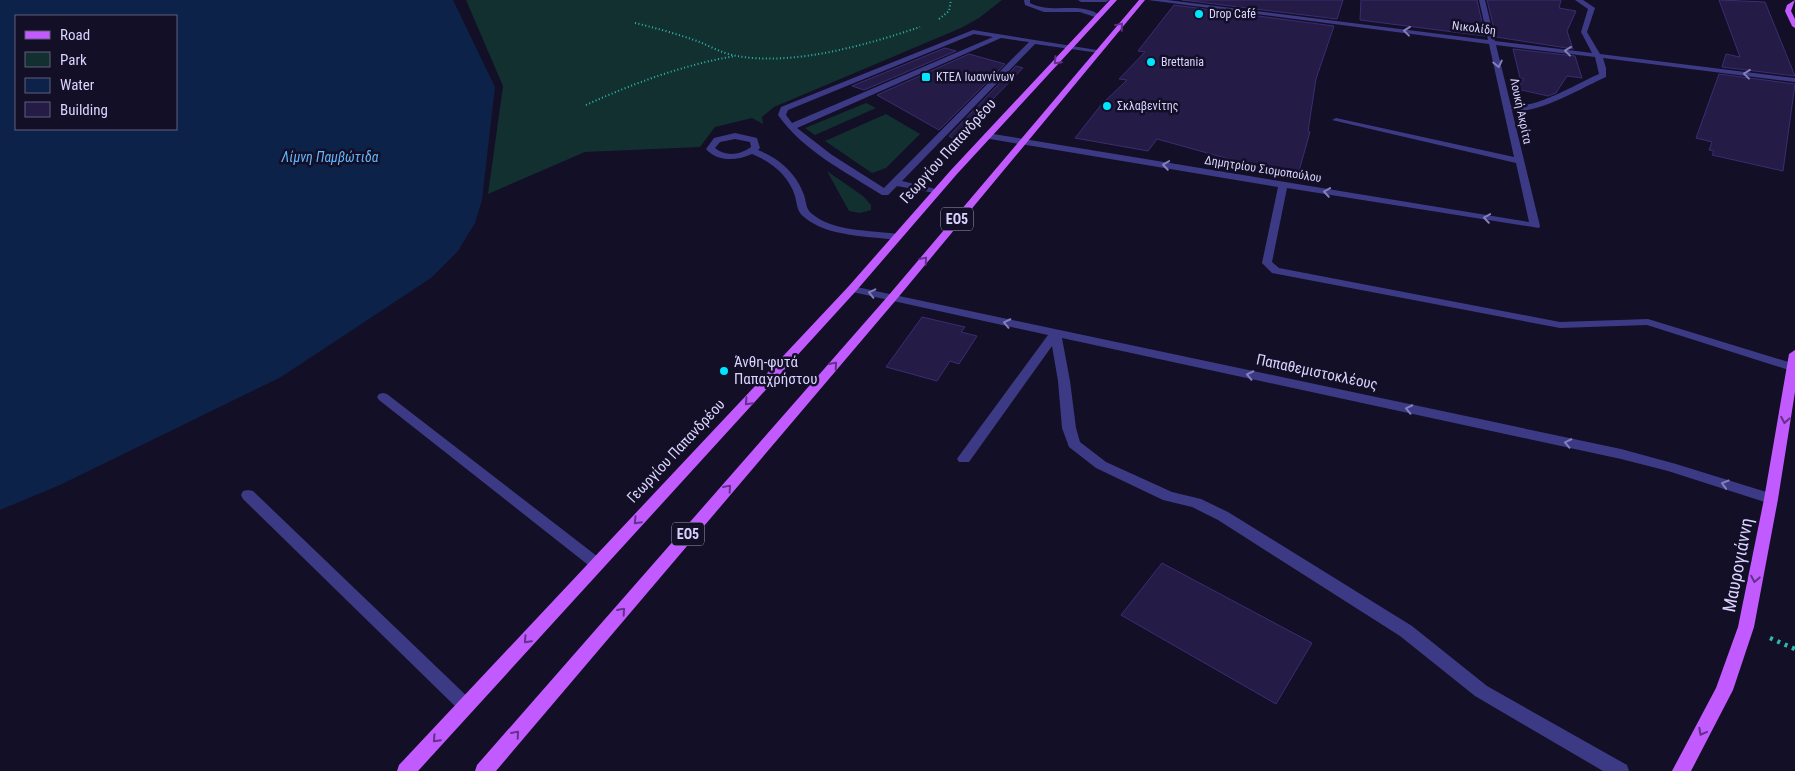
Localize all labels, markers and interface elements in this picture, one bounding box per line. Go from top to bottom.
place label: Drop Café [1209,7,1256,21]
marker: Drop Café [1193,8,1205,20]
legend [15,15,178,130]
street label: Νικολίδη [1451,18,1497,38]
one-way arrow [1115,22,1124,31]
text: Road [60,26,90,44]
one-way arrow [1403,26,1411,37]
one-way arrow [1564,46,1572,57]
text: Park [60,51,87,69]
place label: Brettania [1161,55,1204,69]
one-way arrow [1054,56,1063,65]
marker: Brettania [1145,56,1157,68]
one-way arrow [1492,60,1503,69]
one-way arrow [1742,69,1750,80]
place label: ΚΤΕΛ Ιωαννίνων [936,70,1014,84]
marker: ΚΤΕΛ Ιωαννίνων [920,71,932,83]
text: Water [60,76,95,94]
street label: Λουκή Ακρίτα [1507,77,1535,145]
street label: Γεωργίου Παπανδρέου [896,95,1000,207]
place label: Σκλαβενίτης [1117,99,1179,113]
marker: Σκλαβενίτης [1101,100,1113,112]
text: Building [60,101,108,119]
water label: Λίμνη Παμβώτιδα [281,149,379,165]
street label: Δημητρίου Σιομοπούλου [1203,153,1323,185]
one-way arrow [1162,161,1171,171]
one-way arrow [1322,187,1331,197]
road number: ΕΟ5 [941,208,973,230]
one-way arrow [1483,214,1491,224]
one-way arrow [918,257,926,266]
one-way arrow [868,288,877,299]
one-way arrow [1003,318,1012,329]
street label: Παπαθεμιστοκλέους [1255,350,1379,394]
place label: Άνθη-φυτά Παπαχρήστου [734,353,817,388]
one-way arrow [829,362,837,371]
marker: Άνθη-φυτά Παπαχρήστου [718,365,730,377]
one-way arrow [1246,370,1255,381]
street label: Γεωργίου Παπανδρέου [623,395,729,507]
one-way arrow [745,396,754,405]
one-way arrow [1405,404,1413,415]
one-way arrow [1780,415,1790,424]
one-way arrow [1563,438,1572,449]
one-way arrow [1721,480,1730,490]
one-way arrow [722,485,731,494]
one-way arrow [634,515,643,524]
street label: Μαυρογιάννη [1718,516,1757,614]
road number: ΕΟ5 [672,522,704,546]
one-way arrow [1751,575,1761,584]
one-way arrow [616,608,625,617]
one-way arrow [524,635,533,644]
one-way arrow [1698,727,1708,736]
one-way arrow [510,731,519,740]
one-way arrow [433,733,442,742]

